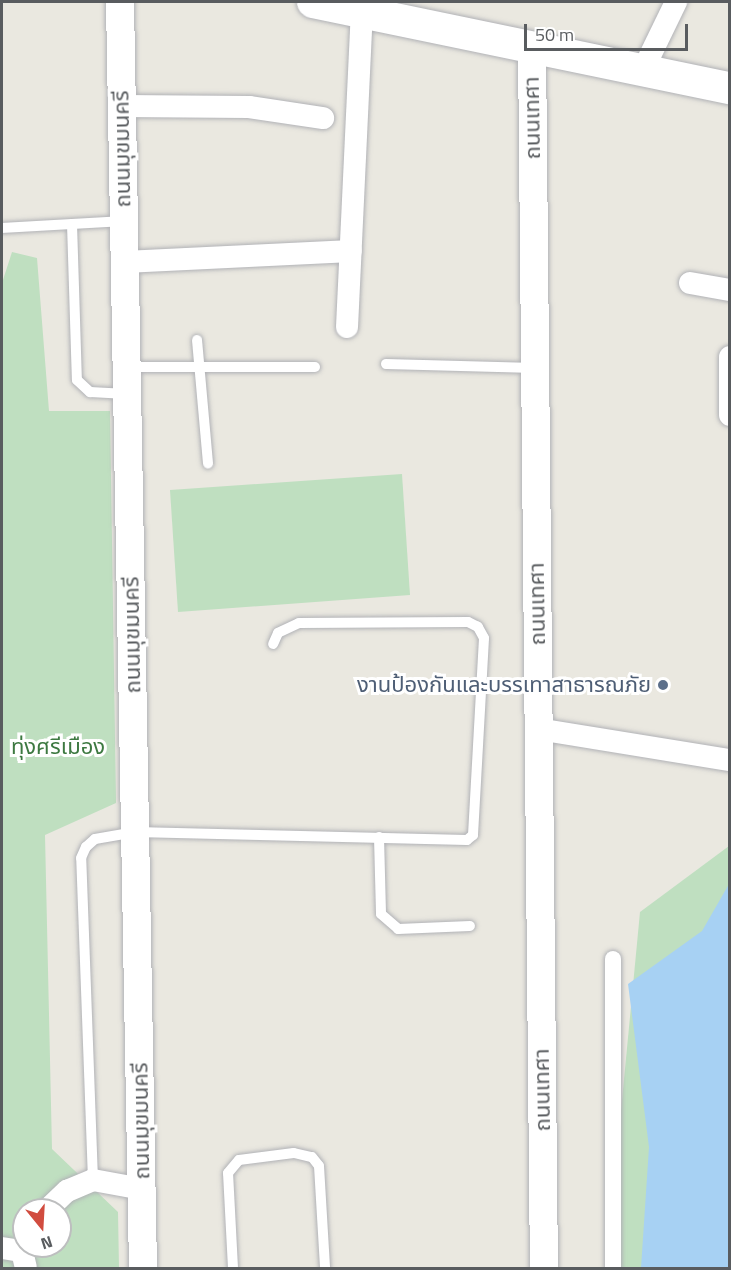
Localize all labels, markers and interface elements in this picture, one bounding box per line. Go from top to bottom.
scale bar [527,12,690,50]
text: 50 m [535,21,574,48]
street label: ถนนเทศา [518,76,546,160]
street label: ถนนมุขมนครี [108,90,136,208]
street label: ถนนเทศา [523,562,551,646]
street label: ถนนมุขมนครี [118,576,146,694]
place label: งานป้องกันและบรรเทาสาธารณภัย [357,672,651,698]
marker: งานป้องกันและบรรเทาสาธารณภัย [656,678,670,692]
park label: ทุ่งศรีเมือง [11,734,105,760]
street label: ถนนเทศา [528,1048,556,1132]
street label: ถนนมุขมนครี [127,1062,155,1180]
north arrow [12,1198,72,1258]
text: N [38,1230,56,1256]

